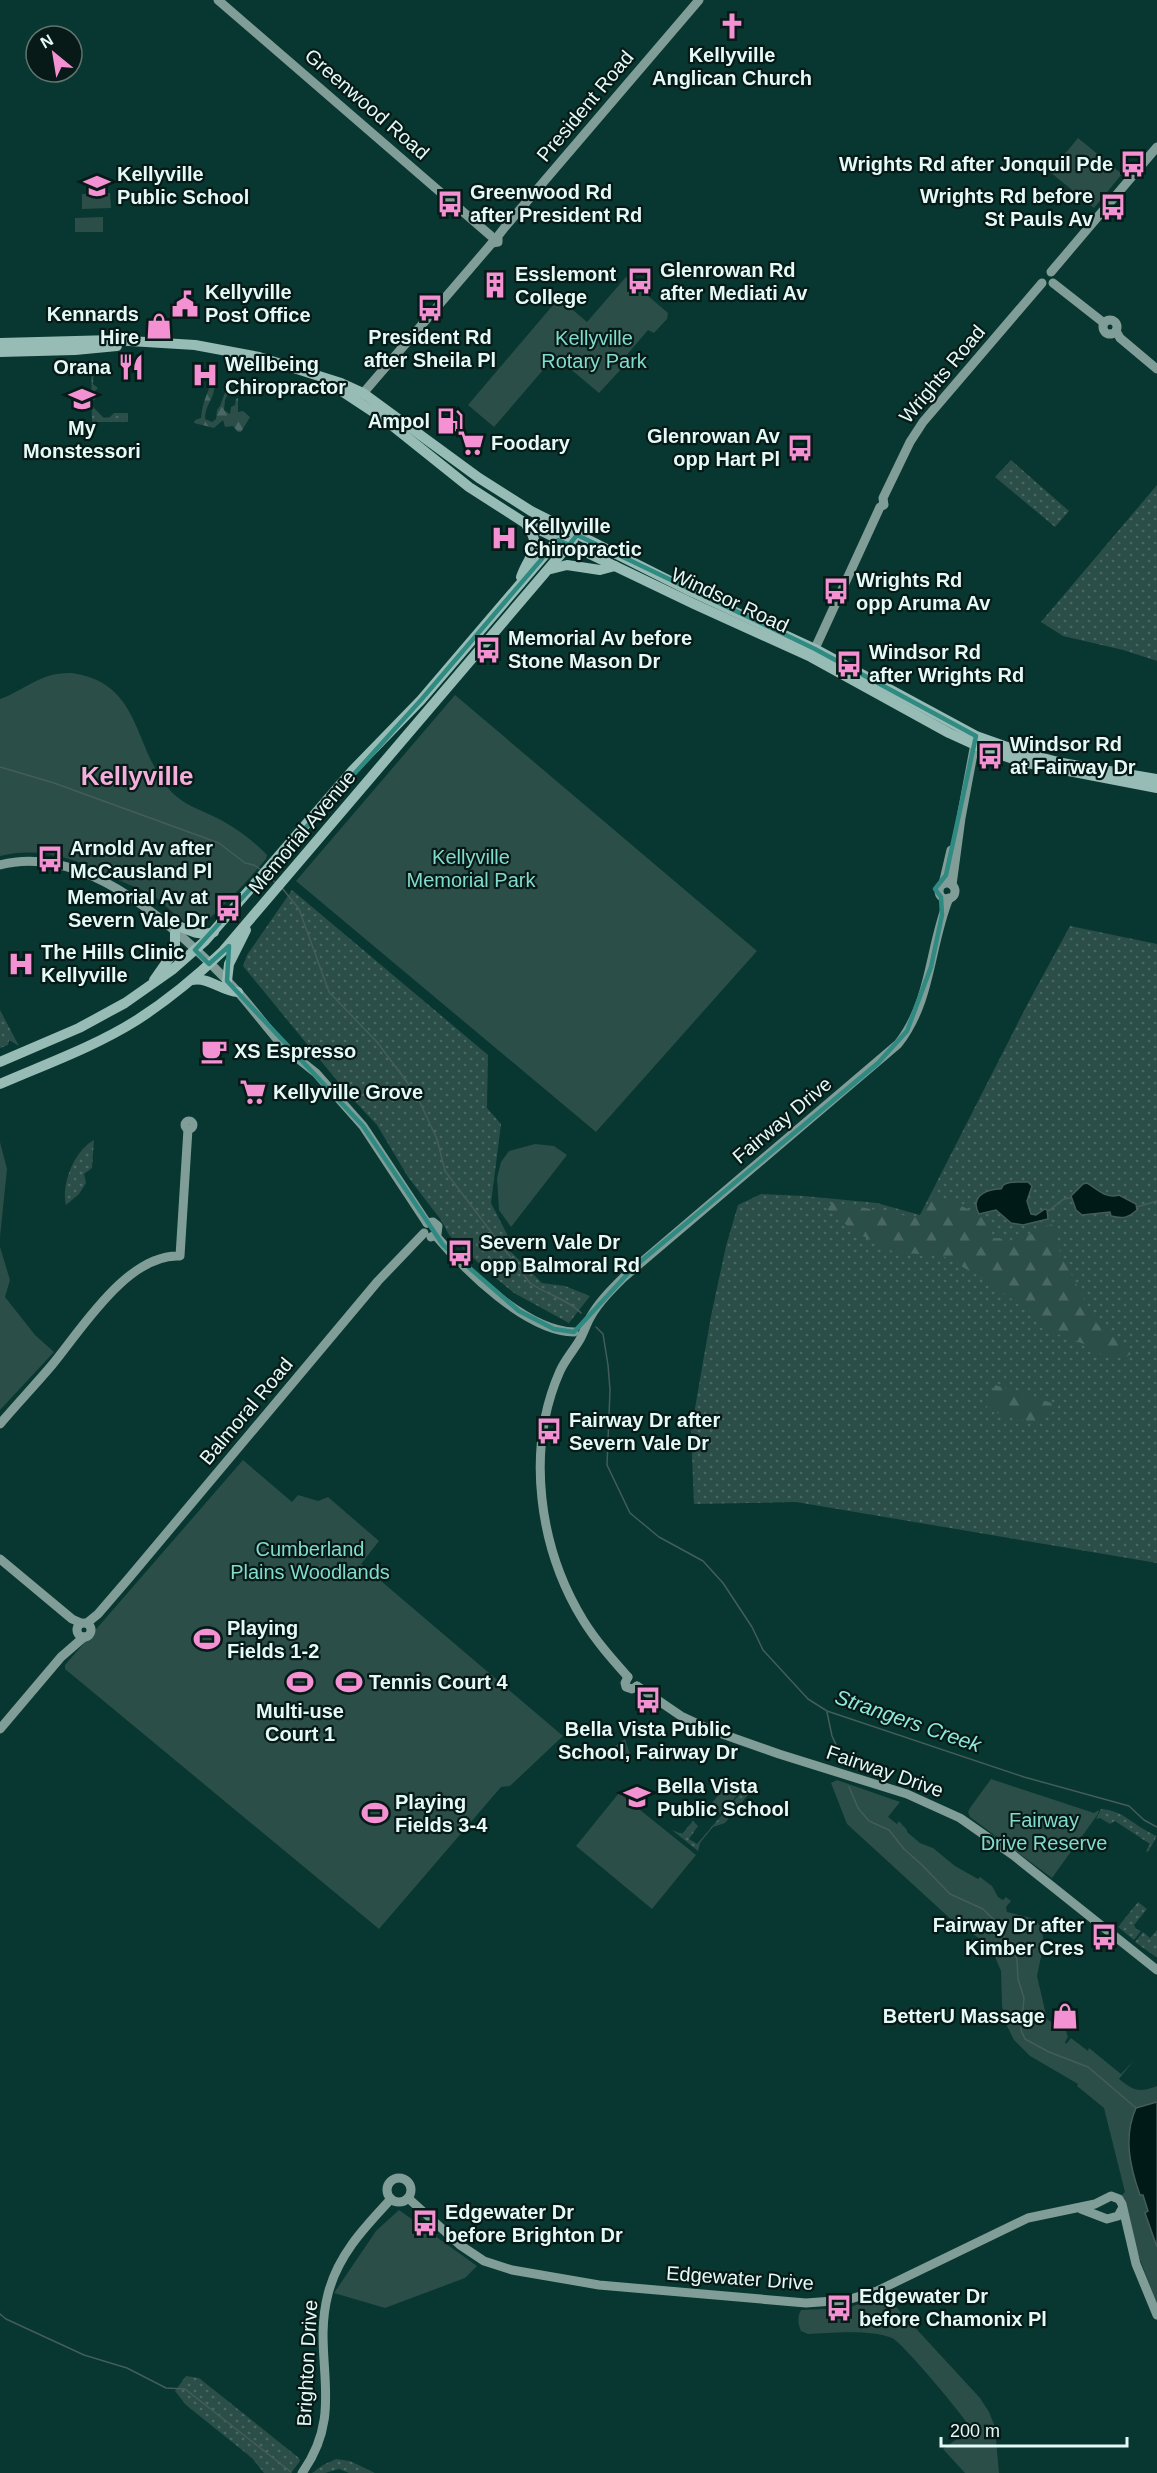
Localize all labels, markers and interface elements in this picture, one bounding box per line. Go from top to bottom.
church icon: Kellyville Anglican Church [717,11,747,41]
north arrow [24,24,84,84]
text: N [37,31,56,52]
street label: Greenwood Road [301,44,433,164]
place label: Kellyville Anglican Church [652,44,812,89]
street label: President Road [532,46,638,166]
bus stop icon: Wrights Rd after Jonquil Pde [1118,149,1148,179]
place label: Wrights Rd after Jonquil Pde [839,153,1113,175]
place label: Kellyville Public School [117,163,249,208]
school or university icon: Kellyville Public School [82,171,112,201]
place label: Greenwood Rd after President Rd [470,181,642,226]
place label: Wrights Rd before St Pauls Av [920,185,1094,230]
bus stop icon: Greenwood Rd after President Rd [435,189,465,219]
bus stop icon: Wrights Rd before St Pauls Av [1098,192,1128,222]
place label: Glenrowan Rd after Mediati Av [660,259,808,304]
place label: Esslemont College [515,263,616,308]
bus stop icon: Glenrowan Rd after Mediati Av [625,266,655,296]
building icon: Esslemont College [480,270,510,300]
place label: Kellyville Post Office [205,281,311,326]
public building icon: Kellyville Post Office [170,289,200,319]
bus stop icon: President Rd after Sheila Pl [415,293,445,323]
place label: Kennards Hire [47,303,139,348]
shop icon: Kennards Hire [144,311,174,341]
street label: Wrights Road [895,321,989,427]
place label: President Rd after Sheila Pl [364,326,496,371]
park label: Kellyville Rotary Park [541,327,648,372]
restaurant icon: Orana [116,352,146,382]
place label: Wellbeing Chiropractor [225,353,346,398]
place label: Orana [53,356,112,378]
hospital icon: Wellbeing Chiropractor [190,360,220,390]
school or university icon: My Monstessori [67,384,97,414]
fuel station icon: Ampol [435,406,465,436]
place label: Ampol [368,410,430,432]
place label: My Monstessori [23,417,141,462]
place label: Glenrowan Av opp Hart Pl [647,425,781,470]
supermarket icon: Foodary [456,428,486,458]
place label: Foodary [491,432,571,454]
bus stop icon: Glenrowan Av opp Hart Pl [785,433,815,463]
place label: Kellyville Chiropractic [524,515,642,560]
hospital icon: Kellyville Chiropractic [489,523,519,553]
street label: Windsor Road [668,563,792,637]
place label: Wrights Rd opp Aruma Av [856,569,991,614]
bus stop icon: Wrights Rd opp Aruma Av [821,576,851,606]
place label: Memorial Av before Stone Mason Dr [508,627,692,672]
bus stop icon: Memorial Av before Stone Mason Dr [473,635,503,665]
place label: Windsor Rd after Wrights Rd [869,641,1024,686]
bus stop icon: Windsor Rd after Wrights Rd [834,649,864,679]
place label: Windsor Rd at Fairway Dr [1010,733,1136,778]
bus stop icon: Windsor Rd at Fairway Dr [975,741,1005,771]
district label: Kellyville [81,761,193,791]
street label: Memorial Avenue [244,766,360,898]
place label: Arnold Av after McCausland Pl [70,837,213,882]
bus stop icon: Arnold Av after McCausland Pl [35,844,65,874]
park label: Kellyville Memorial Park [407,846,536,891]
place label: Memorial Av at Severn Vale Dr [67,886,208,931]
bus stop icon: Memorial Av at Severn Vale Dr [213,893,243,923]
place label: The Hills Clinic Kellyville [41,941,184,986]
hospital icon: The Hills Clinic Kellyville [6,949,36,979]
cafe icon: XS Espresso [199,1036,229,1066]
place label: XS Espresso [234,1040,356,1062]
street label: Fairway Drive [728,1072,836,1168]
supermarket icon: Kellyville Grove [238,1077,268,1107]
place label: Kellyville Grove [273,1081,423,1103]
place label: Severn Vale Dr opp Balmoral Rd [480,1231,640,1276]
bus stop icon: Severn Vale Dr opp Balmoral Rd [445,1238,475,1268]
street label: Balmoral Road [195,1353,297,1469]
place label: Fairway Dr after Severn Vale Dr [569,1409,720,1454]
bus stop icon: Fairway Dr after Severn Vale Dr [534,1416,564,1446]
park label: Cumberland Plains Woodlands [230,1538,390,1583]
place label: Playing Fields 1-2 [227,1617,319,1662]
sports icon: Playing Fields 1-2 [192,1624,222,1654]
sports icon: Multi-use Court 1 [285,1667,315,1697]
sports icon: Tennis Court 4 [334,1667,364,1697]
place label: Tennis Court 4 [369,1671,508,1693]
bus stop icon: Bella Vista Public School, Fairway Dr [633,1685,663,1715]
water label: Strangers Creek [832,1685,986,1757]
place label: Multi-use Court 1 [256,1700,344,1745]
place label: Bella Vista Public School, Fairway Dr [558,1718,738,1763]
street label: Fairway Drive [824,1741,946,1801]
place label: Bella Vista Public School [657,1775,789,1820]
school or university icon: Bella Vista Public School [622,1782,652,1812]
place label: Playing Fields 3-4 [395,1791,488,1836]
sports icon: Playing Fields 3-4 [360,1798,390,1828]
park label: Fairway Drive Reserve [981,1809,1107,1854]
place label: Fairway Dr after Kimber Cres [933,1914,1084,1959]
bus stop icon: Fairway Dr after Kimber Cres [1089,1922,1119,1952]
shop icon: BetterU Massage [1050,2001,1080,2031]
place label: BetterU Massage [883,2005,1045,2027]
place label: Edgewater Dr before Brighton Dr [445,2201,623,2246]
bus stop icon: Edgewater Dr before Brighton Dr [410,2208,440,2238]
street label: Edgewater Drive [665,2262,815,2294]
place label: Edgewater Dr before Chamonix Pl [859,2285,1047,2330]
bus stop icon: Edgewater Dr before Chamonix Pl [824,2293,854,2323]
street label: Brighton Drive [293,2299,321,2427]
scale bar [941,2410,1127,2448]
text: 200 m [950,2421,1000,2441]

